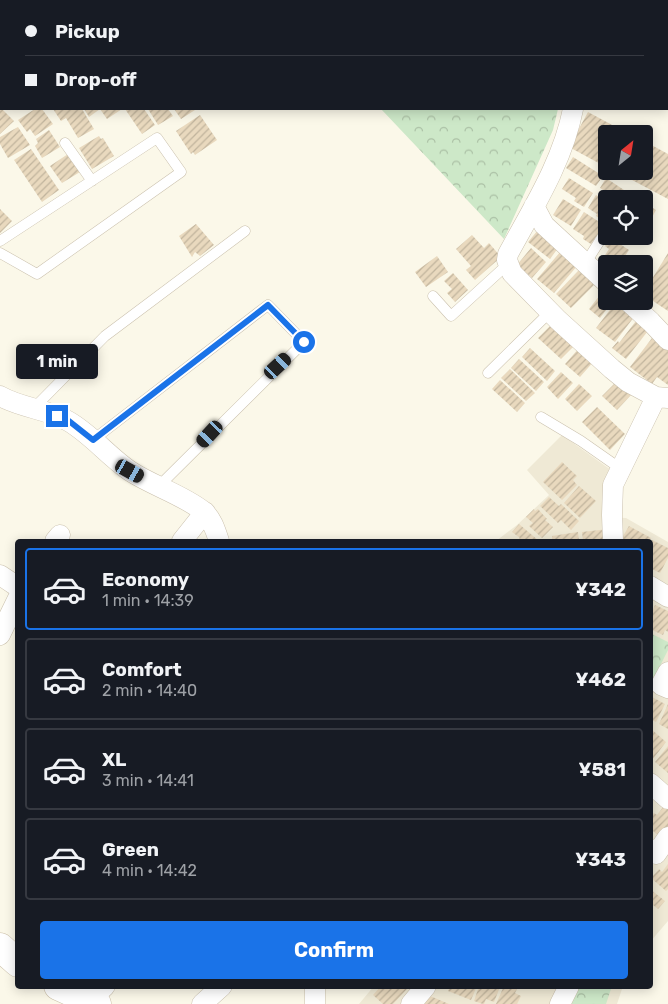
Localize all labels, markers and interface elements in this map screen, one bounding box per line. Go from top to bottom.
text: Pickup [55,20,120,43]
text: Drop-off [55,68,137,91]
north arrow [598,125,652,180]
map controls [598,125,653,310]
button: locate [598,190,653,245]
button: layers [598,255,653,310]
route start [293,331,315,353]
callout: 1 min [16,344,98,378]
car [261,350,294,382]
text: 1 min [37,352,77,371]
route end [46,405,68,427]
car [194,418,225,450]
car [113,457,146,485]
icon: car [42,567,87,612]
text: Economy [102,568,189,591]
text: ¥342 [575,578,626,601]
text: 1 min · 14:39 [102,591,194,610]
icon: car [42,657,87,702]
text: Comfort [102,658,182,681]
text: ¥462 [575,668,626,691]
text: 2 min · 14:40 [102,681,197,700]
icon: car [42,747,87,792]
text: XL [102,748,126,771]
text: ¥581 [578,758,626,781]
text: 3 min · 14:41 [102,771,194,790]
icon: car [42,837,87,882]
text: Green [102,838,159,861]
text: ¥343 [575,848,626,871]
text: 4 min · 14:42 [102,861,197,880]
button: Confirm [40,921,628,979]

